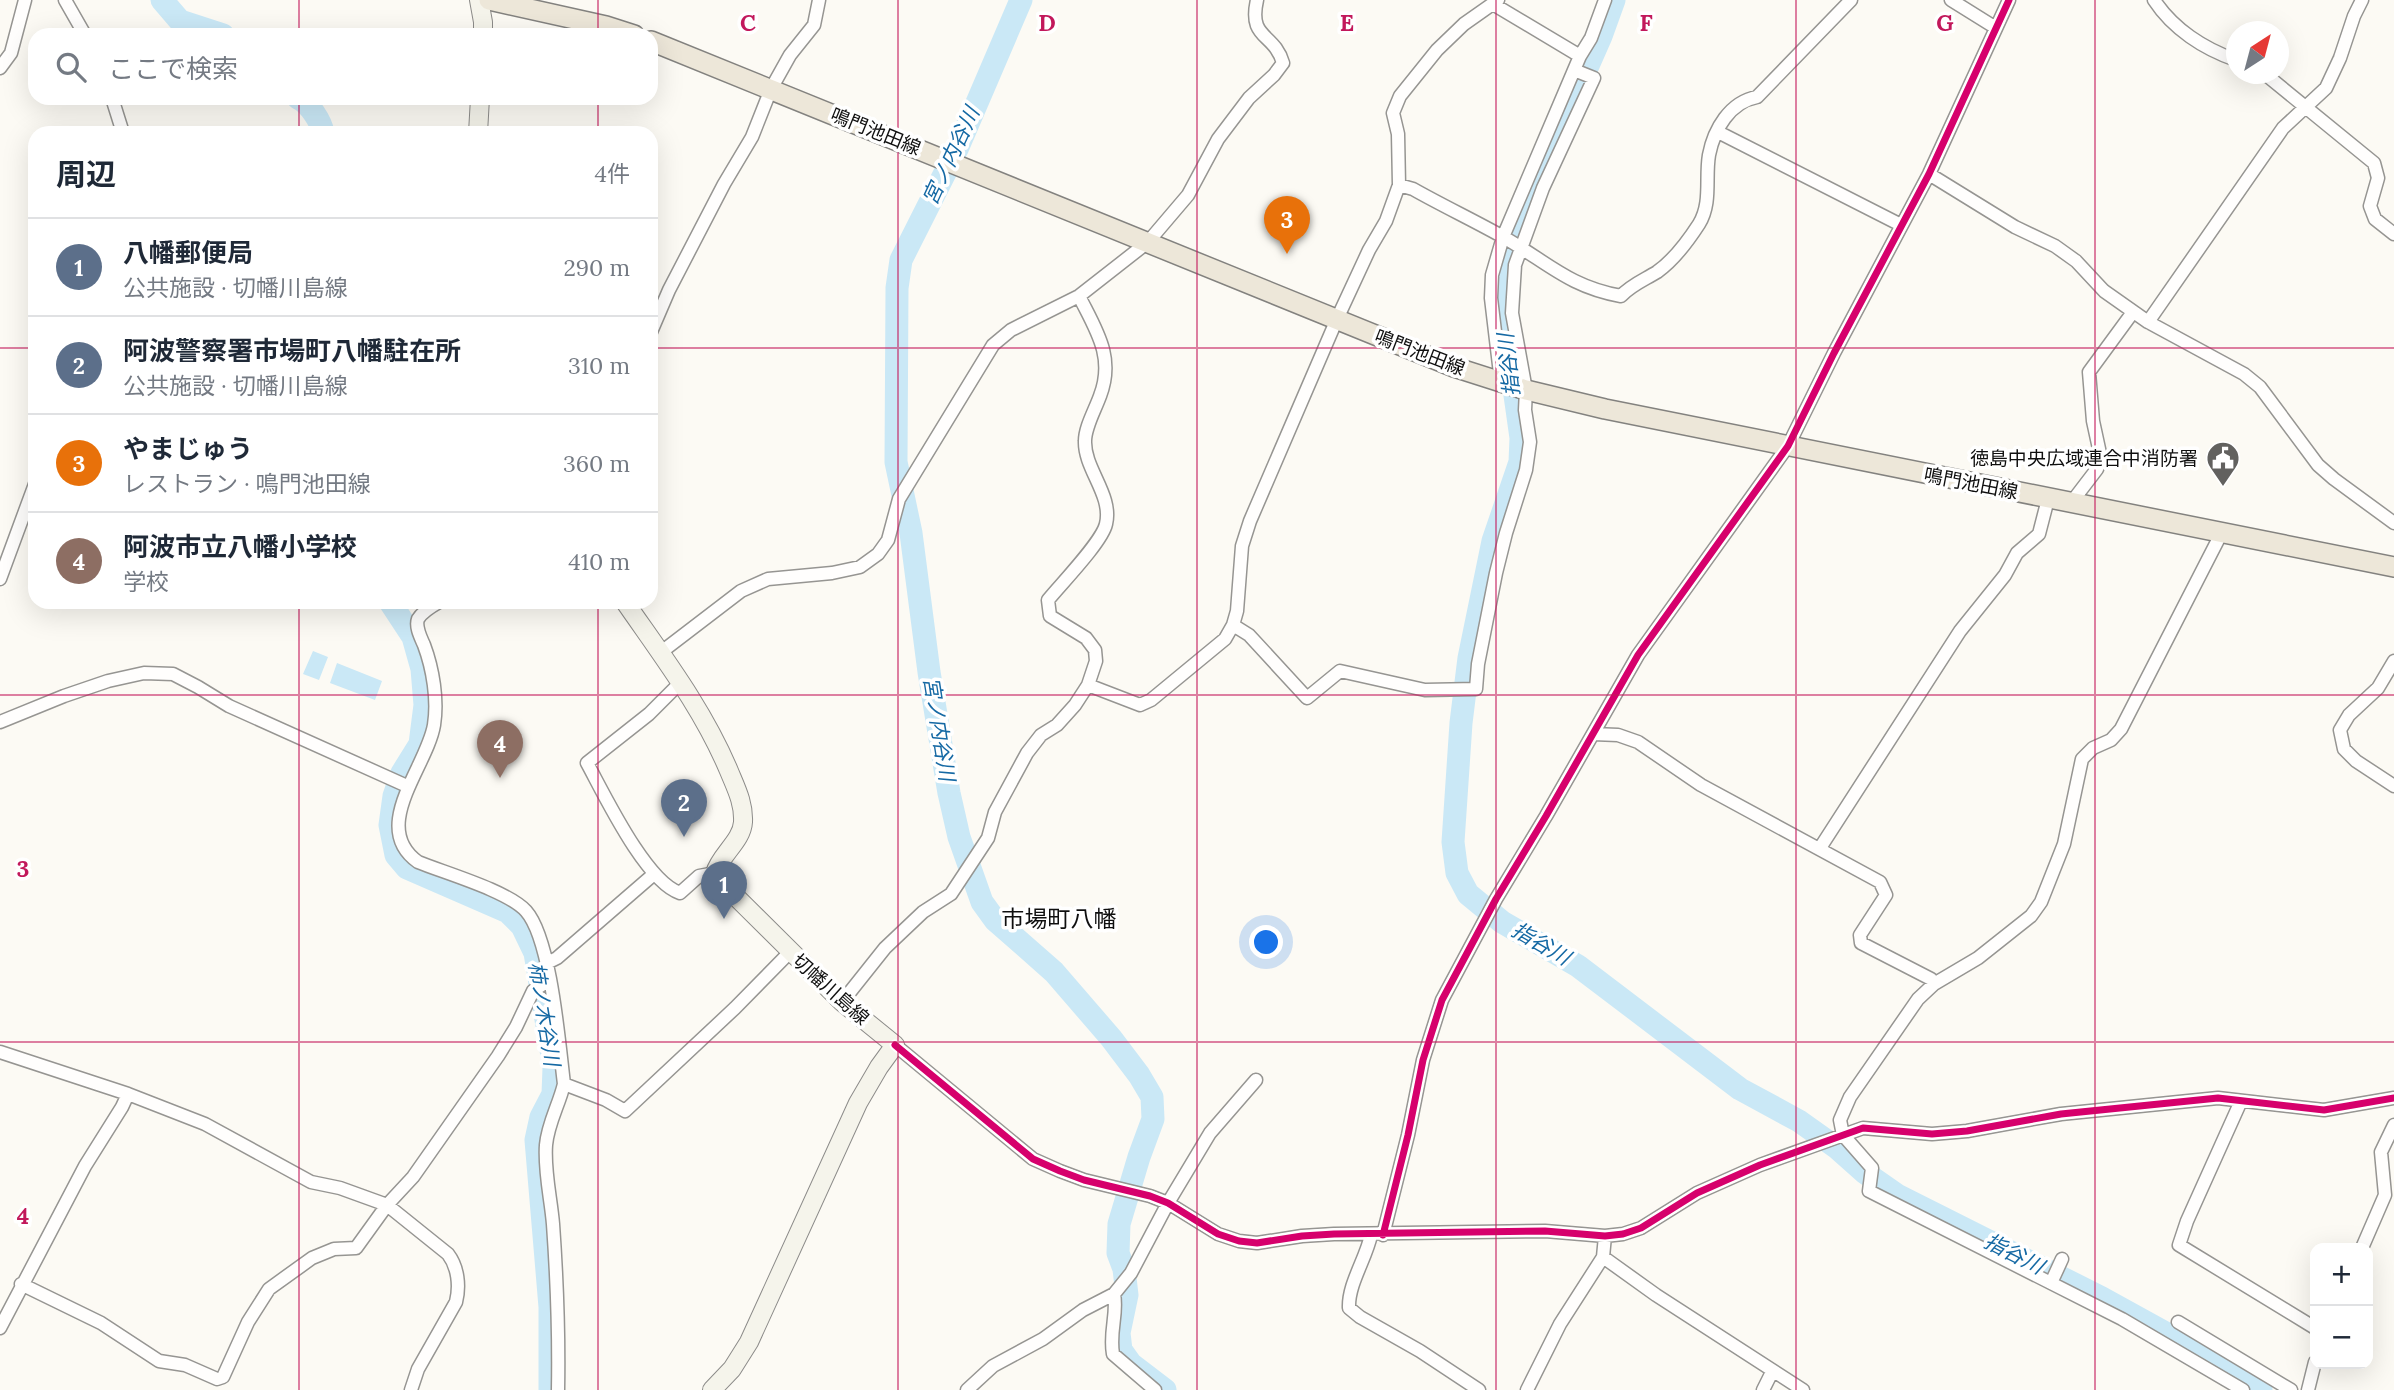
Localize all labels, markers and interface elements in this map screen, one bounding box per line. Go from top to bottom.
text: C [740,8,756,37]
text: D [1038,8,1056,37]
text: E [1340,8,1354,37]
text: F [1639,8,1653,37]
text: G [1936,8,1954,37]
north arrow [2226,21,2289,84]
search box [28,28,658,105]
icon: search [52,48,90,86]
text: ここで検索 [108,52,238,85]
water label: 宮ノ内谷川 [916,101,986,209]
street label: 鳴門池田線 [827,102,925,160]
text: 周辺 [56,155,116,193]
text: 4件 [595,159,630,188]
pin: 3 [1264,196,1310,254]
text: 八幡郵便局 [123,236,253,269]
text: 1 [74,253,84,282]
text: 290 m [563,253,630,282]
text: 公共施設 · 切幡川島線 [123,273,348,302]
street label: 鳴門池田線 [1371,324,1469,380]
water label: 指谷川 [1492,330,1525,398]
text: 阿波警察署市場町八幡駐在所 [123,334,461,367]
text: 2 [73,351,85,380]
text: 310 m [568,351,630,380]
text: 公共施設 · 切幡川島線 [123,371,348,400]
text: やまじゅう [123,432,253,465]
public building icon: 徳島中央広域連合中消防署 [2204,439,2242,488]
place label: 徳島中央広域連合中消防署 [1970,446,2198,470]
text: 3 [73,449,85,478]
text: 360 m [563,449,630,478]
street label: 鳴門池田線 [1922,462,2020,504]
text: レストラン · 鳴門池田線 [123,469,371,498]
text: 阿波市立八幡小学校 [123,530,357,563]
text: 4 [73,547,85,576]
text: 410 m [568,547,630,576]
text: 学校 [123,567,169,596]
water label: 宮ノ内谷川 [918,675,961,785]
pin: 4 [477,720,523,778]
pin: 2 [661,779,707,837]
text: 3 [17,854,29,883]
pin: 1 [701,861,747,919]
district label: 市場町八幡 [1002,904,1117,933]
water label: 指谷川 [1507,916,1577,972]
your location [1249,925,1283,959]
street label: 切幡川島線 [788,948,874,1030]
water label: 柿ノ木谷川 [523,960,566,1070]
text: 4 [17,1201,29,1230]
water label: 指谷川 [1980,1227,2050,1281]
map controls [2310,1243,2373,1369]
button: + [2310,1243,2373,1306]
button: − [2310,1306,2373,1369]

